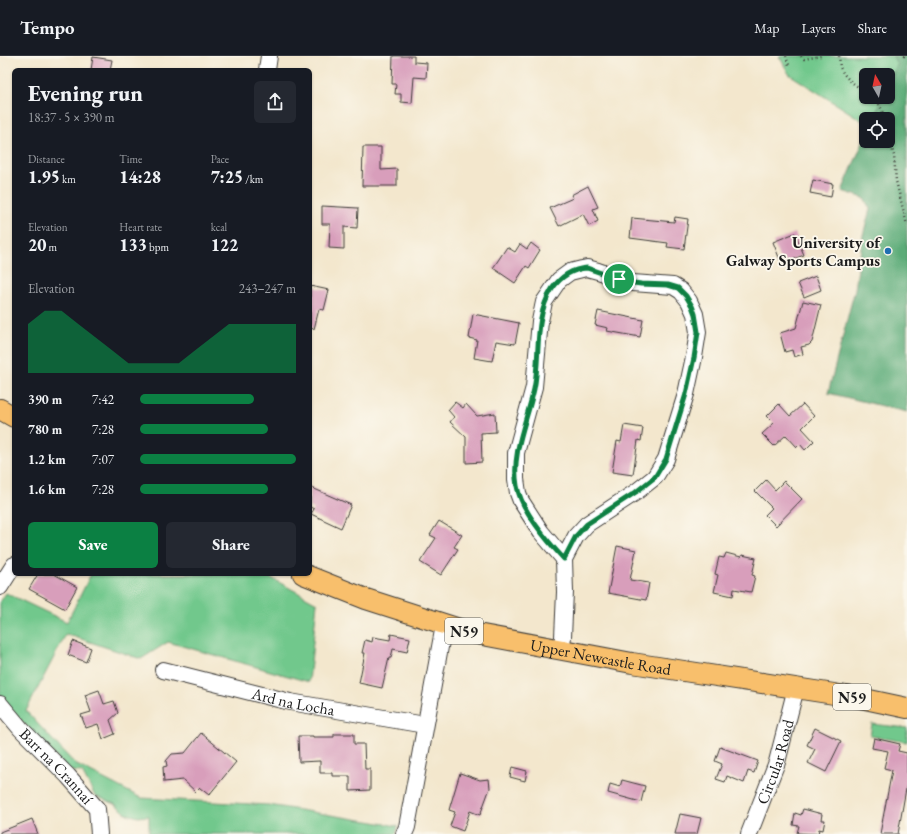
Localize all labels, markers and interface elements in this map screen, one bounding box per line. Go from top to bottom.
text: Tempo [20,15,75,40]
text: Map [754,19,779,37]
text: Layers [801,19,836,37]
text: Share [858,19,887,37]
north arrow [859,68,895,104]
map controls [859,68,895,148]
text: Evening run [28,79,143,108]
button: share [254,81,296,123]
text: 18:37 · 5 × 390 m [28,109,115,126]
button: locate [859,112,895,148]
text: Distance [28,152,65,166]
text: Time [119,152,142,166]
text: Pace [211,152,229,166]
text: 1.95 [28,166,60,188]
text: 14:28 [119,166,161,188]
text: 7:25 [211,166,243,188]
text: km [60,172,76,186]
text: /km [243,172,263,186]
text: Elevation [28,220,68,234]
text: Heart rate [119,220,162,234]
text: kcal [211,220,227,234]
place label: University of Galway Sports Campus [726,232,882,271]
text: 20 [28,234,46,256]
text: 133 [119,234,147,256]
text: 122 [211,234,238,256]
text: m [46,240,57,254]
text: bpm [147,240,169,254]
marker: University of Galway Sports Campus [883,246,893,256]
pin [602,262,636,296]
icon: arrive [608,268,630,290]
text: Elevation [28,280,75,297]
text: 243–247 m [239,280,296,297]
text: 390 m [28,391,62,408]
text: 7:42 [92,391,114,408]
text: 780 m [28,421,62,438]
text: 7:28 [92,421,114,438]
text: 1.2 km [28,451,66,468]
text: 7:07 [92,451,114,468]
text: 1.6 km [28,481,66,498]
text: 7:28 [92,481,114,498]
button: Save [28,522,158,568]
button: Share [166,522,296,568]
road number: N59 [445,618,483,644]
street label: Upper Newcastle Road [529,634,673,679]
street label: Ard na Locha [249,682,337,720]
road number: N59 [833,684,871,710]
street label: Circular Road [751,716,798,807]
street label: Barr na Crannaí [15,723,98,808]

